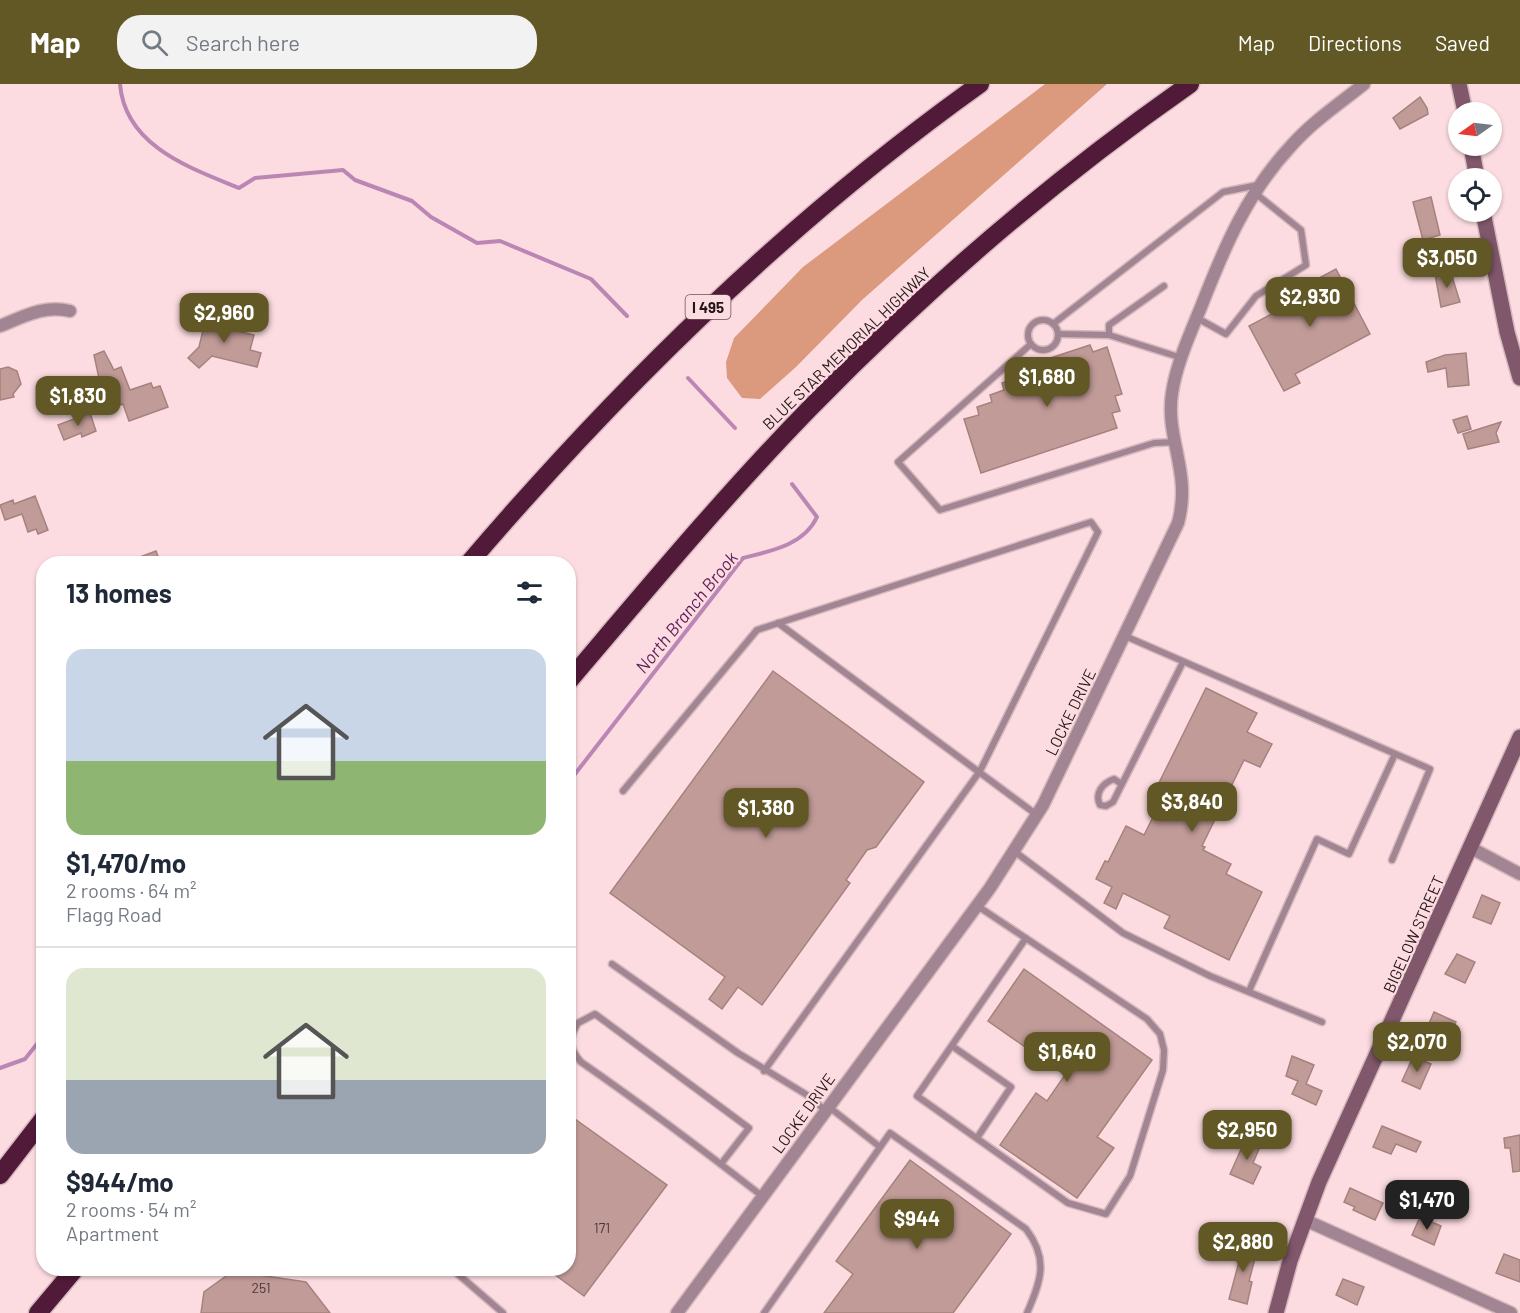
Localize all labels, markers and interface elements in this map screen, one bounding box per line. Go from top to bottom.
search box [117,15,537,69]
text: Map [30,25,81,59]
icon: search [138,26,171,59]
text: Search here [186,29,300,55]
text: Map [1238,30,1275,55]
text: Directions [1308,30,1402,55]
text: Saved [1435,30,1490,55]
north arrow [1448,102,1502,156]
map controls [1448,102,1502,222]
button: locate [1448,168,1502,222]
pin: $3,050 [1398,238,1496,289]
text: $3,050 [1417,245,1477,269]
street label: BLUE STAR MEMORIAL HIGHWAY [758,263,934,433]
pin: $2,930 [1261,277,1359,328]
text: $2,930 [1280,284,1340,308]
pin: $2,960 [175,293,273,344]
road number: I 495 [686,295,730,319]
text: $2,960 [194,300,254,324]
pin: $1,680 [998,357,1096,408]
text: $1,680 [1019,364,1075,388]
pin: $1,830 [29,376,127,427]
text: $1,830 [50,383,106,407]
water label: North Branch Brook [630,547,742,677]
icon: filters [513,576,546,609]
text: 13 homes [66,577,172,608]
street label: LOCKE DRIVE [1041,666,1099,758]
icon: home [252,688,360,796]
pin: $3,840 [1143,782,1241,833]
pin: $1,380 [717,788,815,839]
text: $3,840 [1161,789,1223,813]
text: $1,380 [738,795,794,819]
text: $1,470/mo [66,847,186,878]
street label: BIGELOW STREET [1379,873,1447,995]
text: 2 rooms · 64 m² [66,878,196,902]
text: Flagg Road [66,902,162,926]
icon: home [252,1007,360,1115]
pin: $2,070 [1368,1022,1466,1073]
text: $2,070 [1387,1029,1447,1053]
pin: $1,640 [1018,1032,1116,1083]
text: $1,640 [1038,1039,1096,1063]
street label: LOCKE DRIVE [768,1069,838,1157]
pin: $2,950 [1198,1110,1296,1161]
text: $2,950 [1217,1117,1277,1141]
text: $944/mo [66,1166,174,1197]
pin: $1,470 [1378,1180,1476,1231]
text: $1,470 [1399,1187,1455,1211]
text: 2 rooms · 54 m² [66,1197,196,1221]
pin: $944 [881,1199,953,1250]
text: $944 [894,1206,940,1230]
house number: 171 [594,1219,610,1236]
text: Apartment [66,1221,159,1245]
pin: $2,880 [1194,1222,1292,1273]
text: $2,880 [1213,1229,1273,1253]
house number: 251 [251,1279,271,1296]

